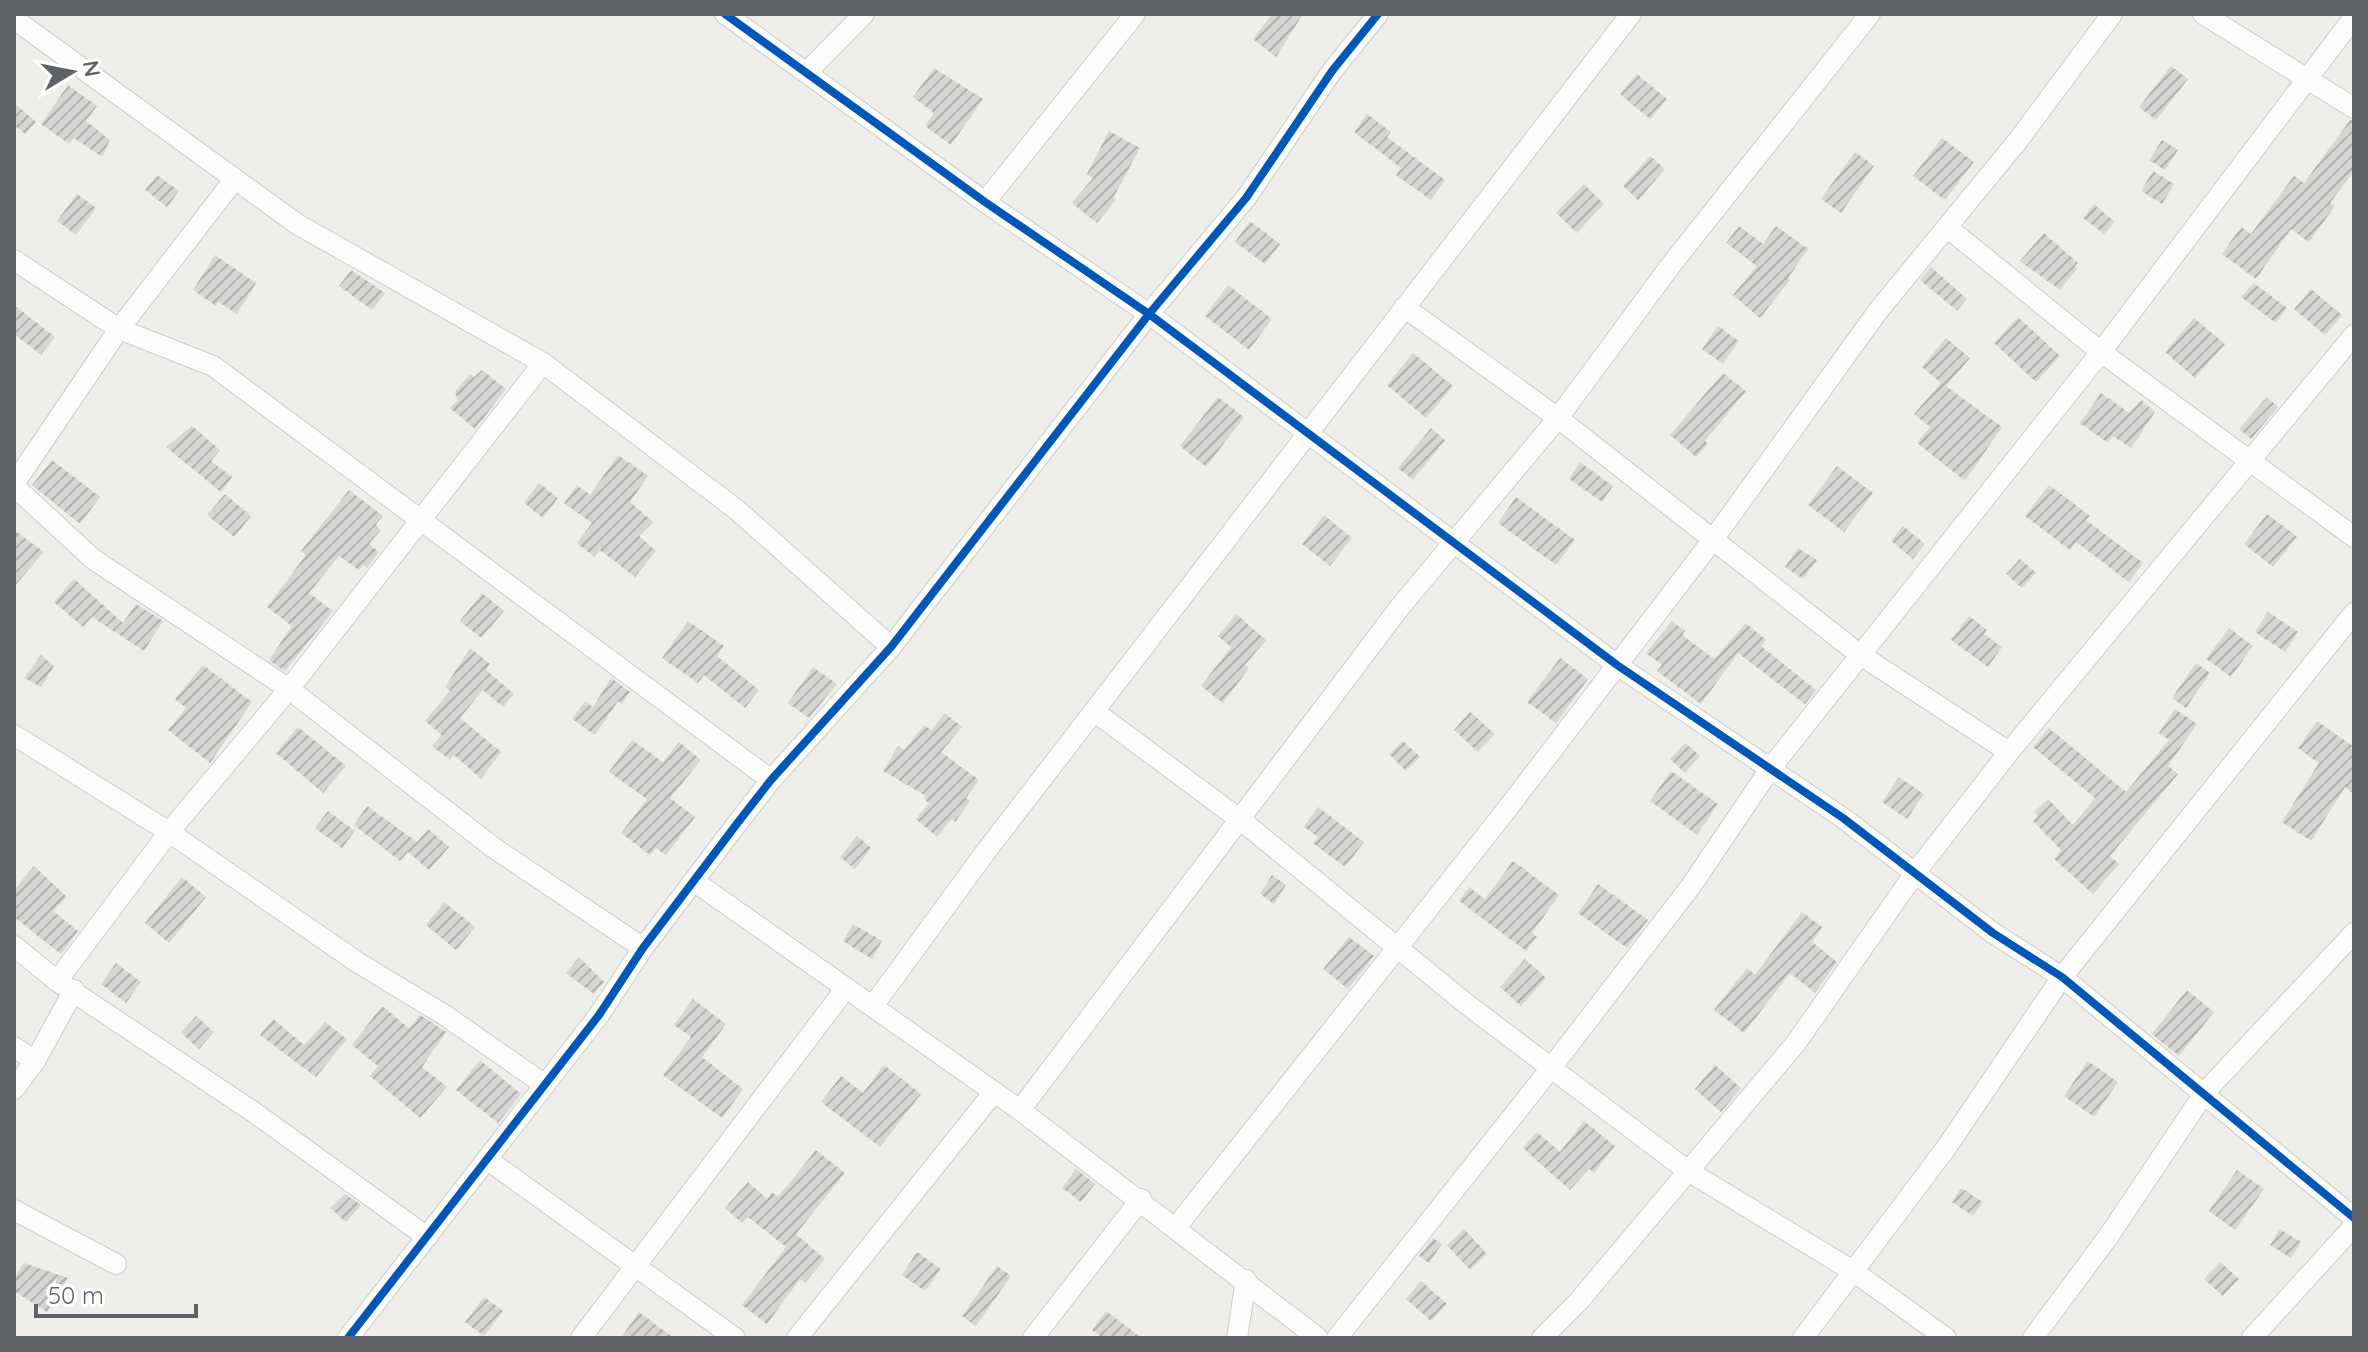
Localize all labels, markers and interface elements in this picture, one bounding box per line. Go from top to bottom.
north arrow [32,32,112,112]
text: N [77,58,107,79]
scale bar [36,1268,196,1318]
text: 50 m [48,1280,104,1310]

